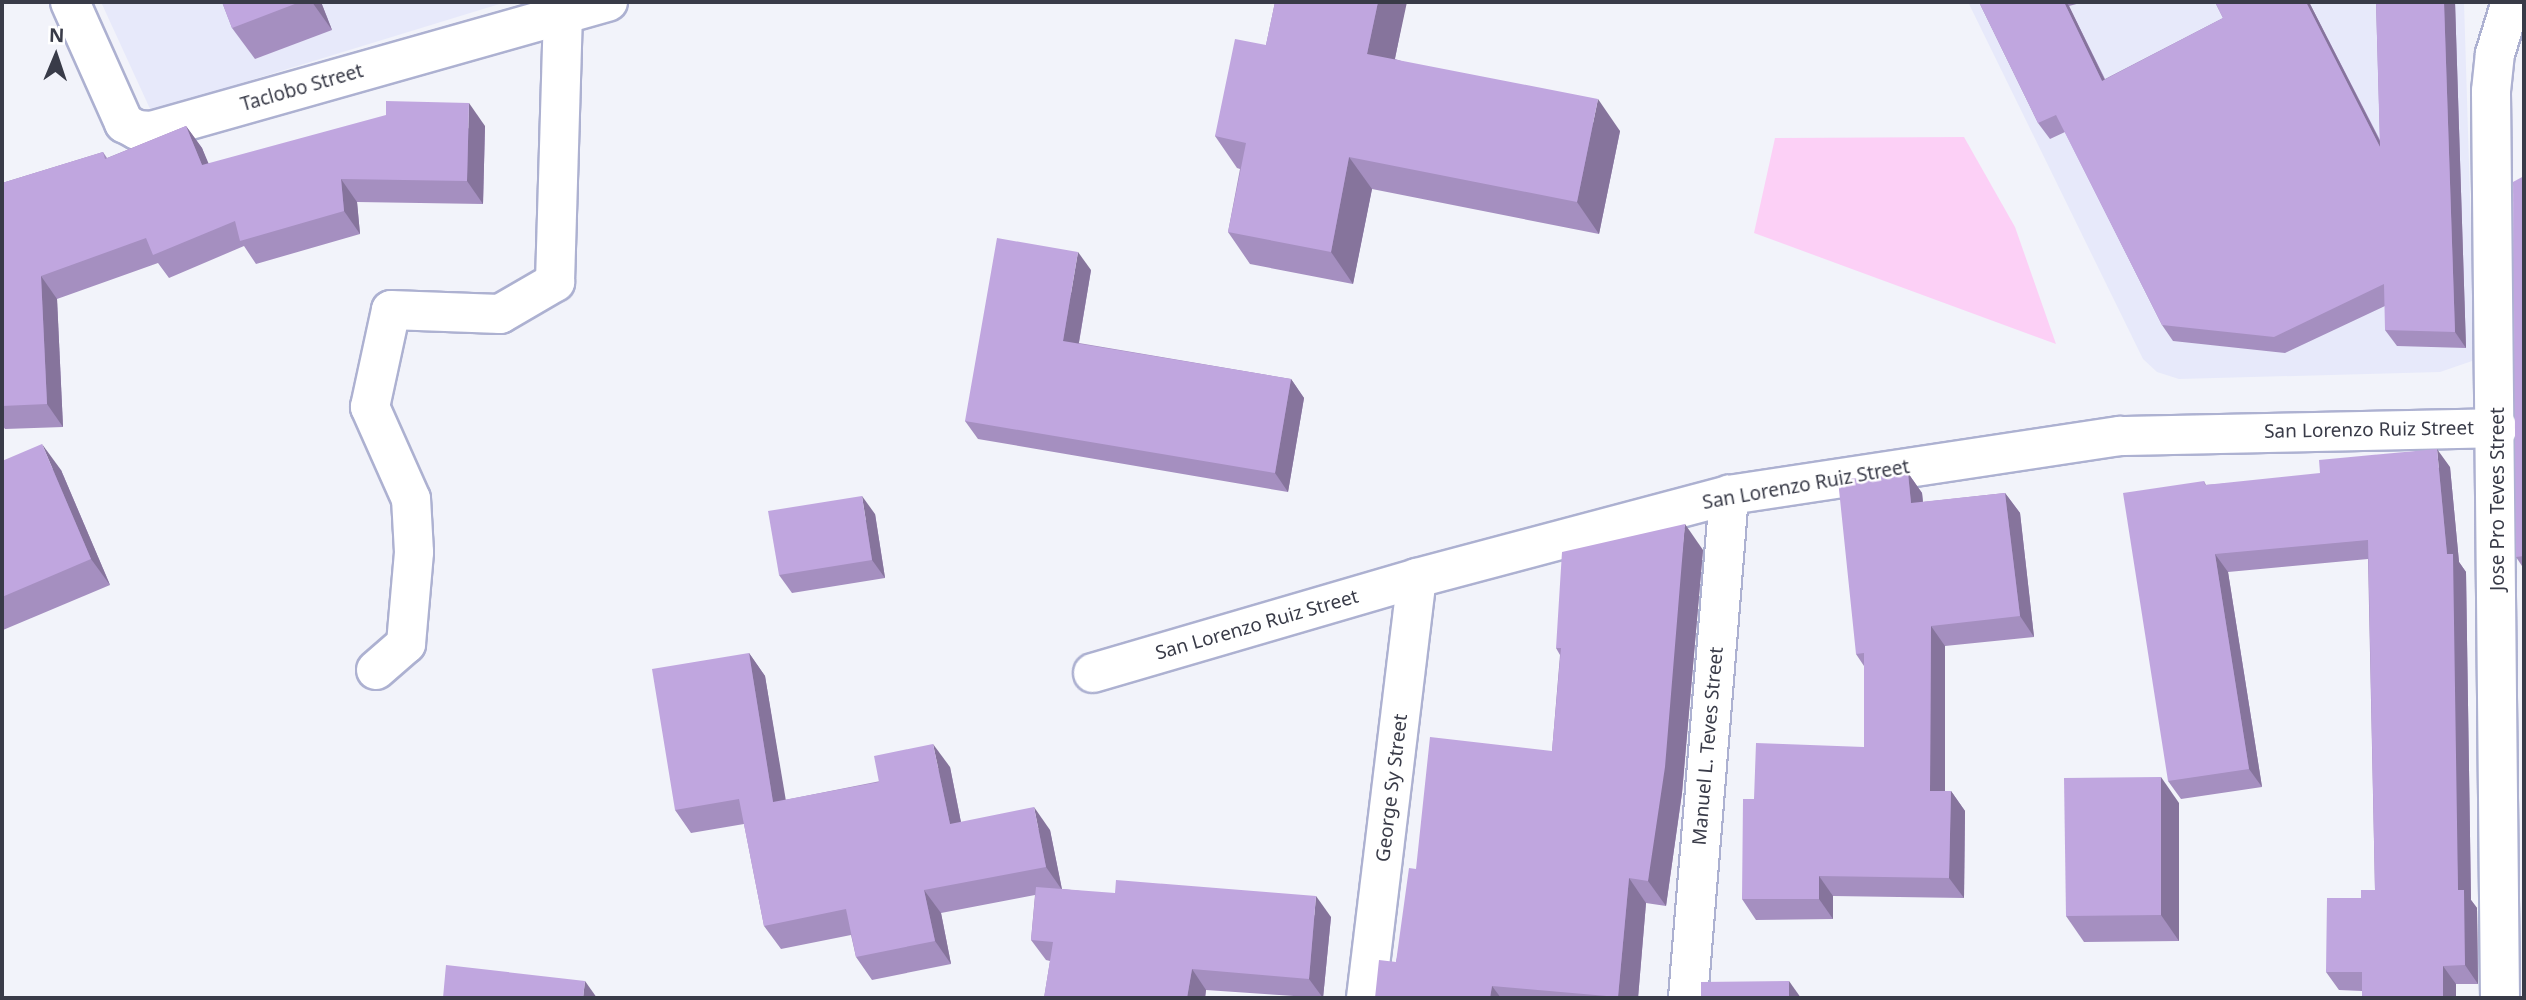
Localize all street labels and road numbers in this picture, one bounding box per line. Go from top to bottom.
street label: Taclobo Street [238,60,366,116]
street label: Jose Pro Teves Street [2487,407,2509,591]
street label: San Lorenzo Ruiz Street [2264,417,2474,443]
street label: San Lorenzo Ruiz Street [1701,456,1911,514]
street label: San Lorenzo Ruiz Street [1153,585,1361,665]
street label: Manuel L. Teves Street [1688,646,1728,846]
street label: George Sy Street [1372,713,1412,863]

